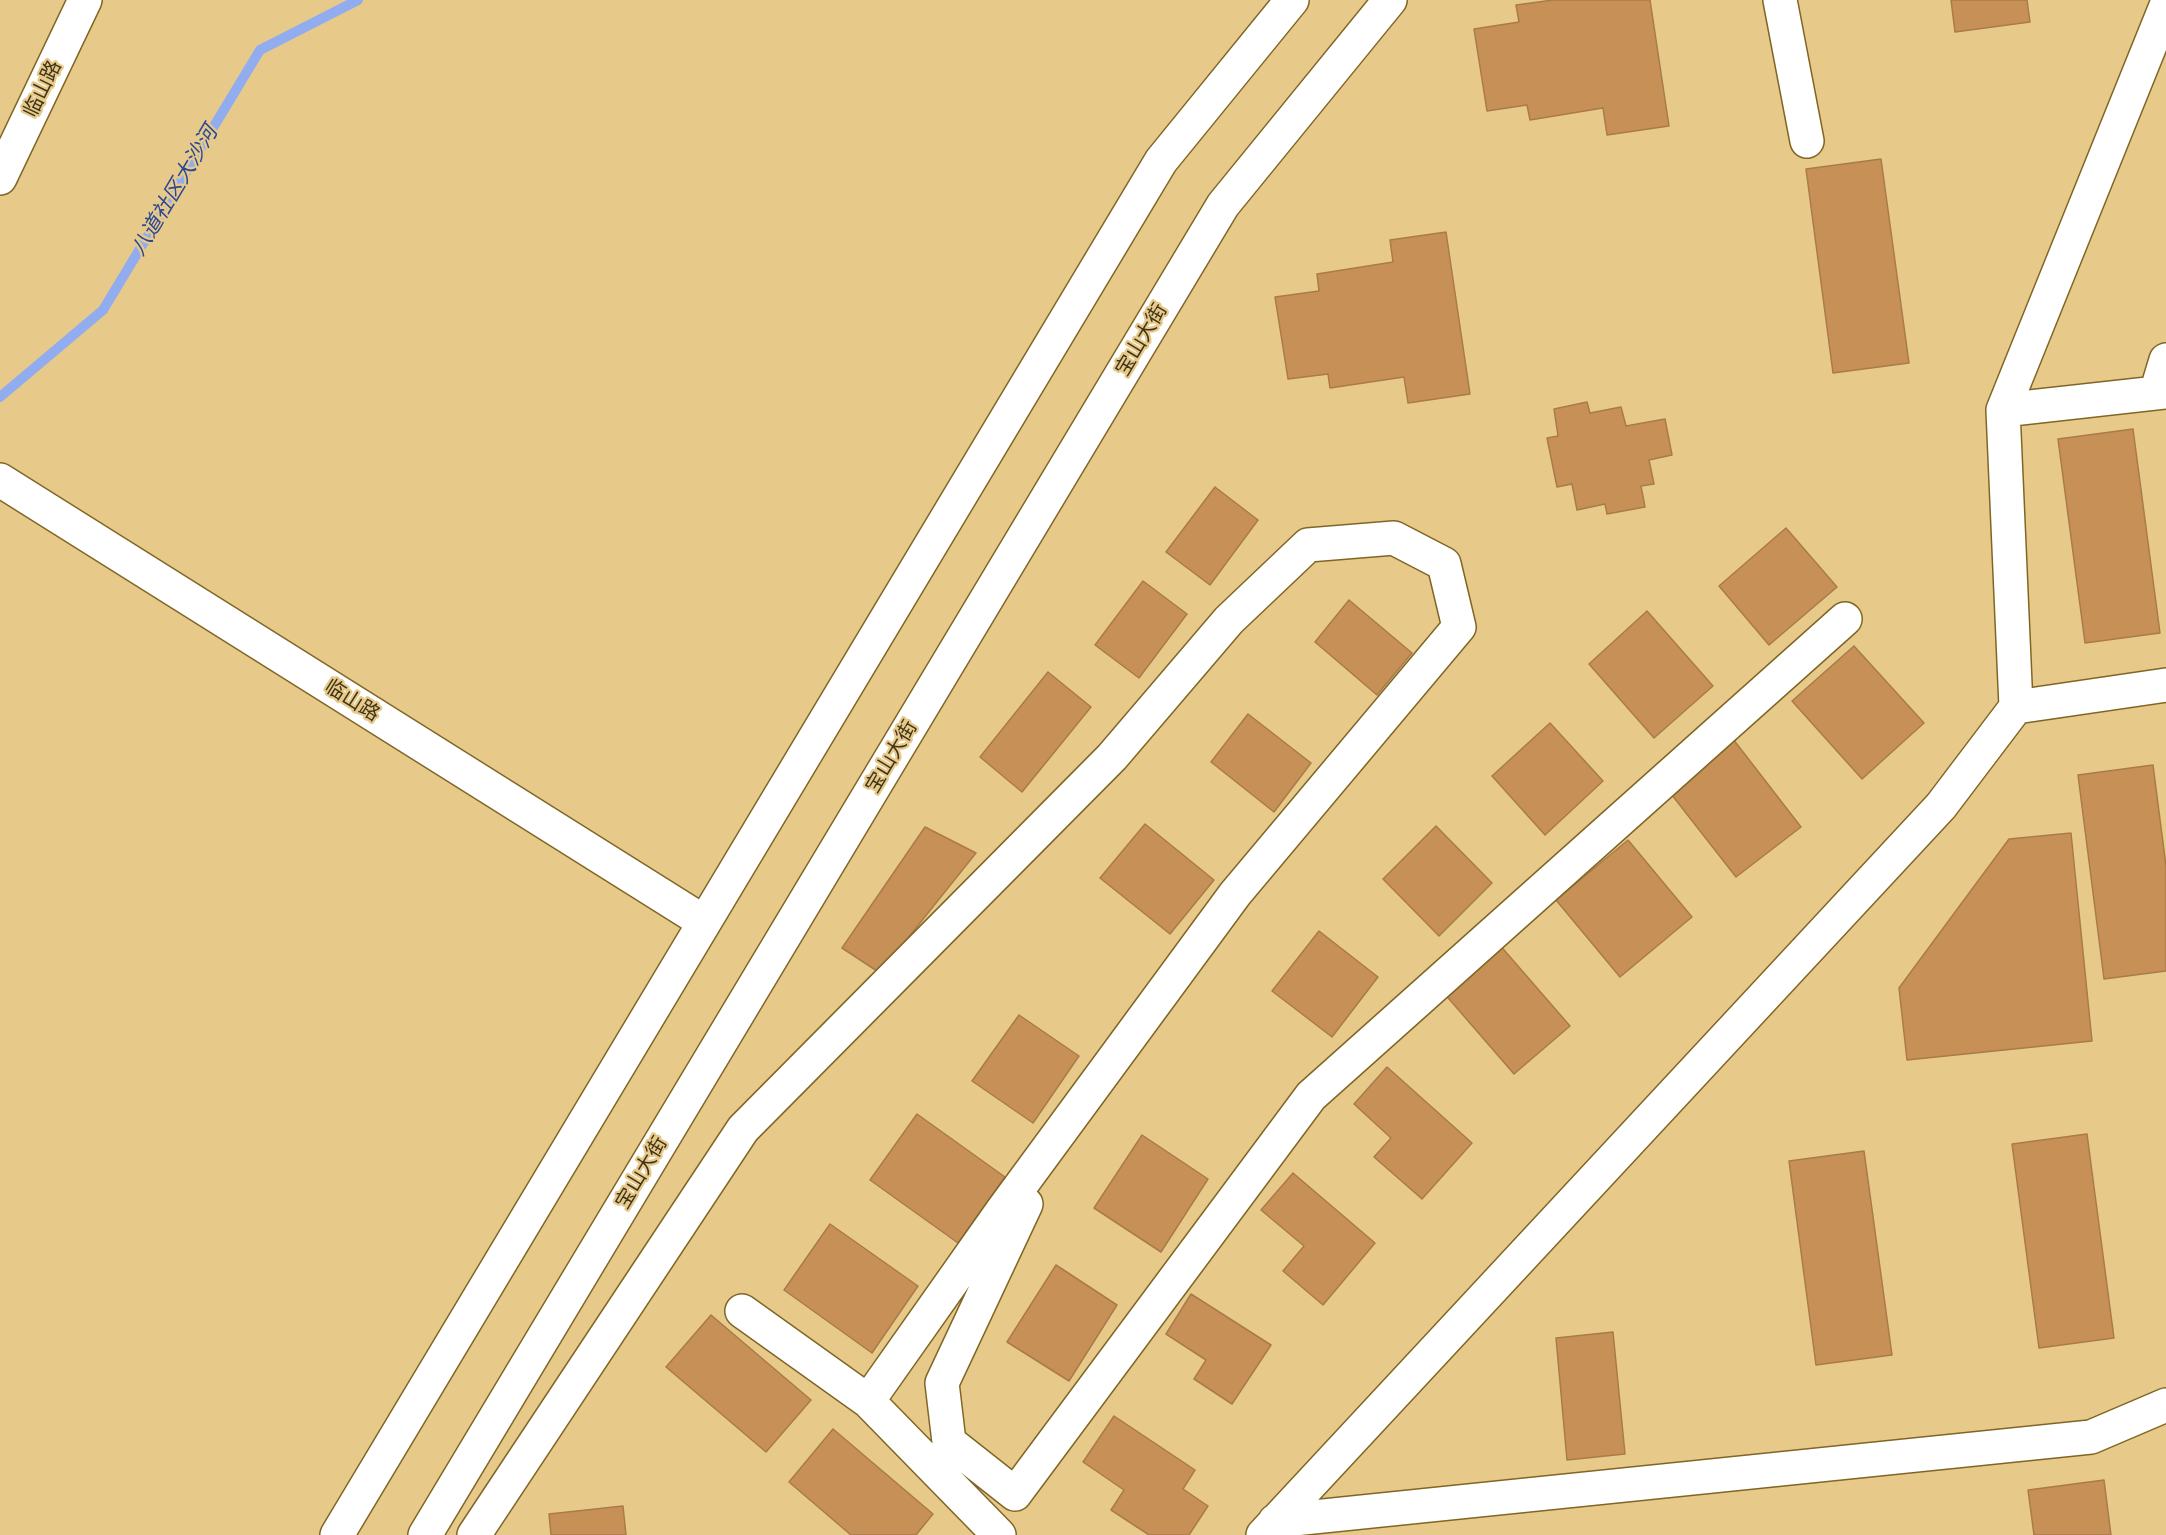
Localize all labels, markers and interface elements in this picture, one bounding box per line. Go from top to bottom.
street label: 临山路 [19,57,67,121]
water label: 八道社区大沙河 [126,122,224,260]
street label: 宝山大街 [1111,300,1173,380]
street label: 临山路 [320,675,384,727]
street label: 宝山大街 [861,717,923,797]
street label: 宝山大街 [611,1133,673,1213]

